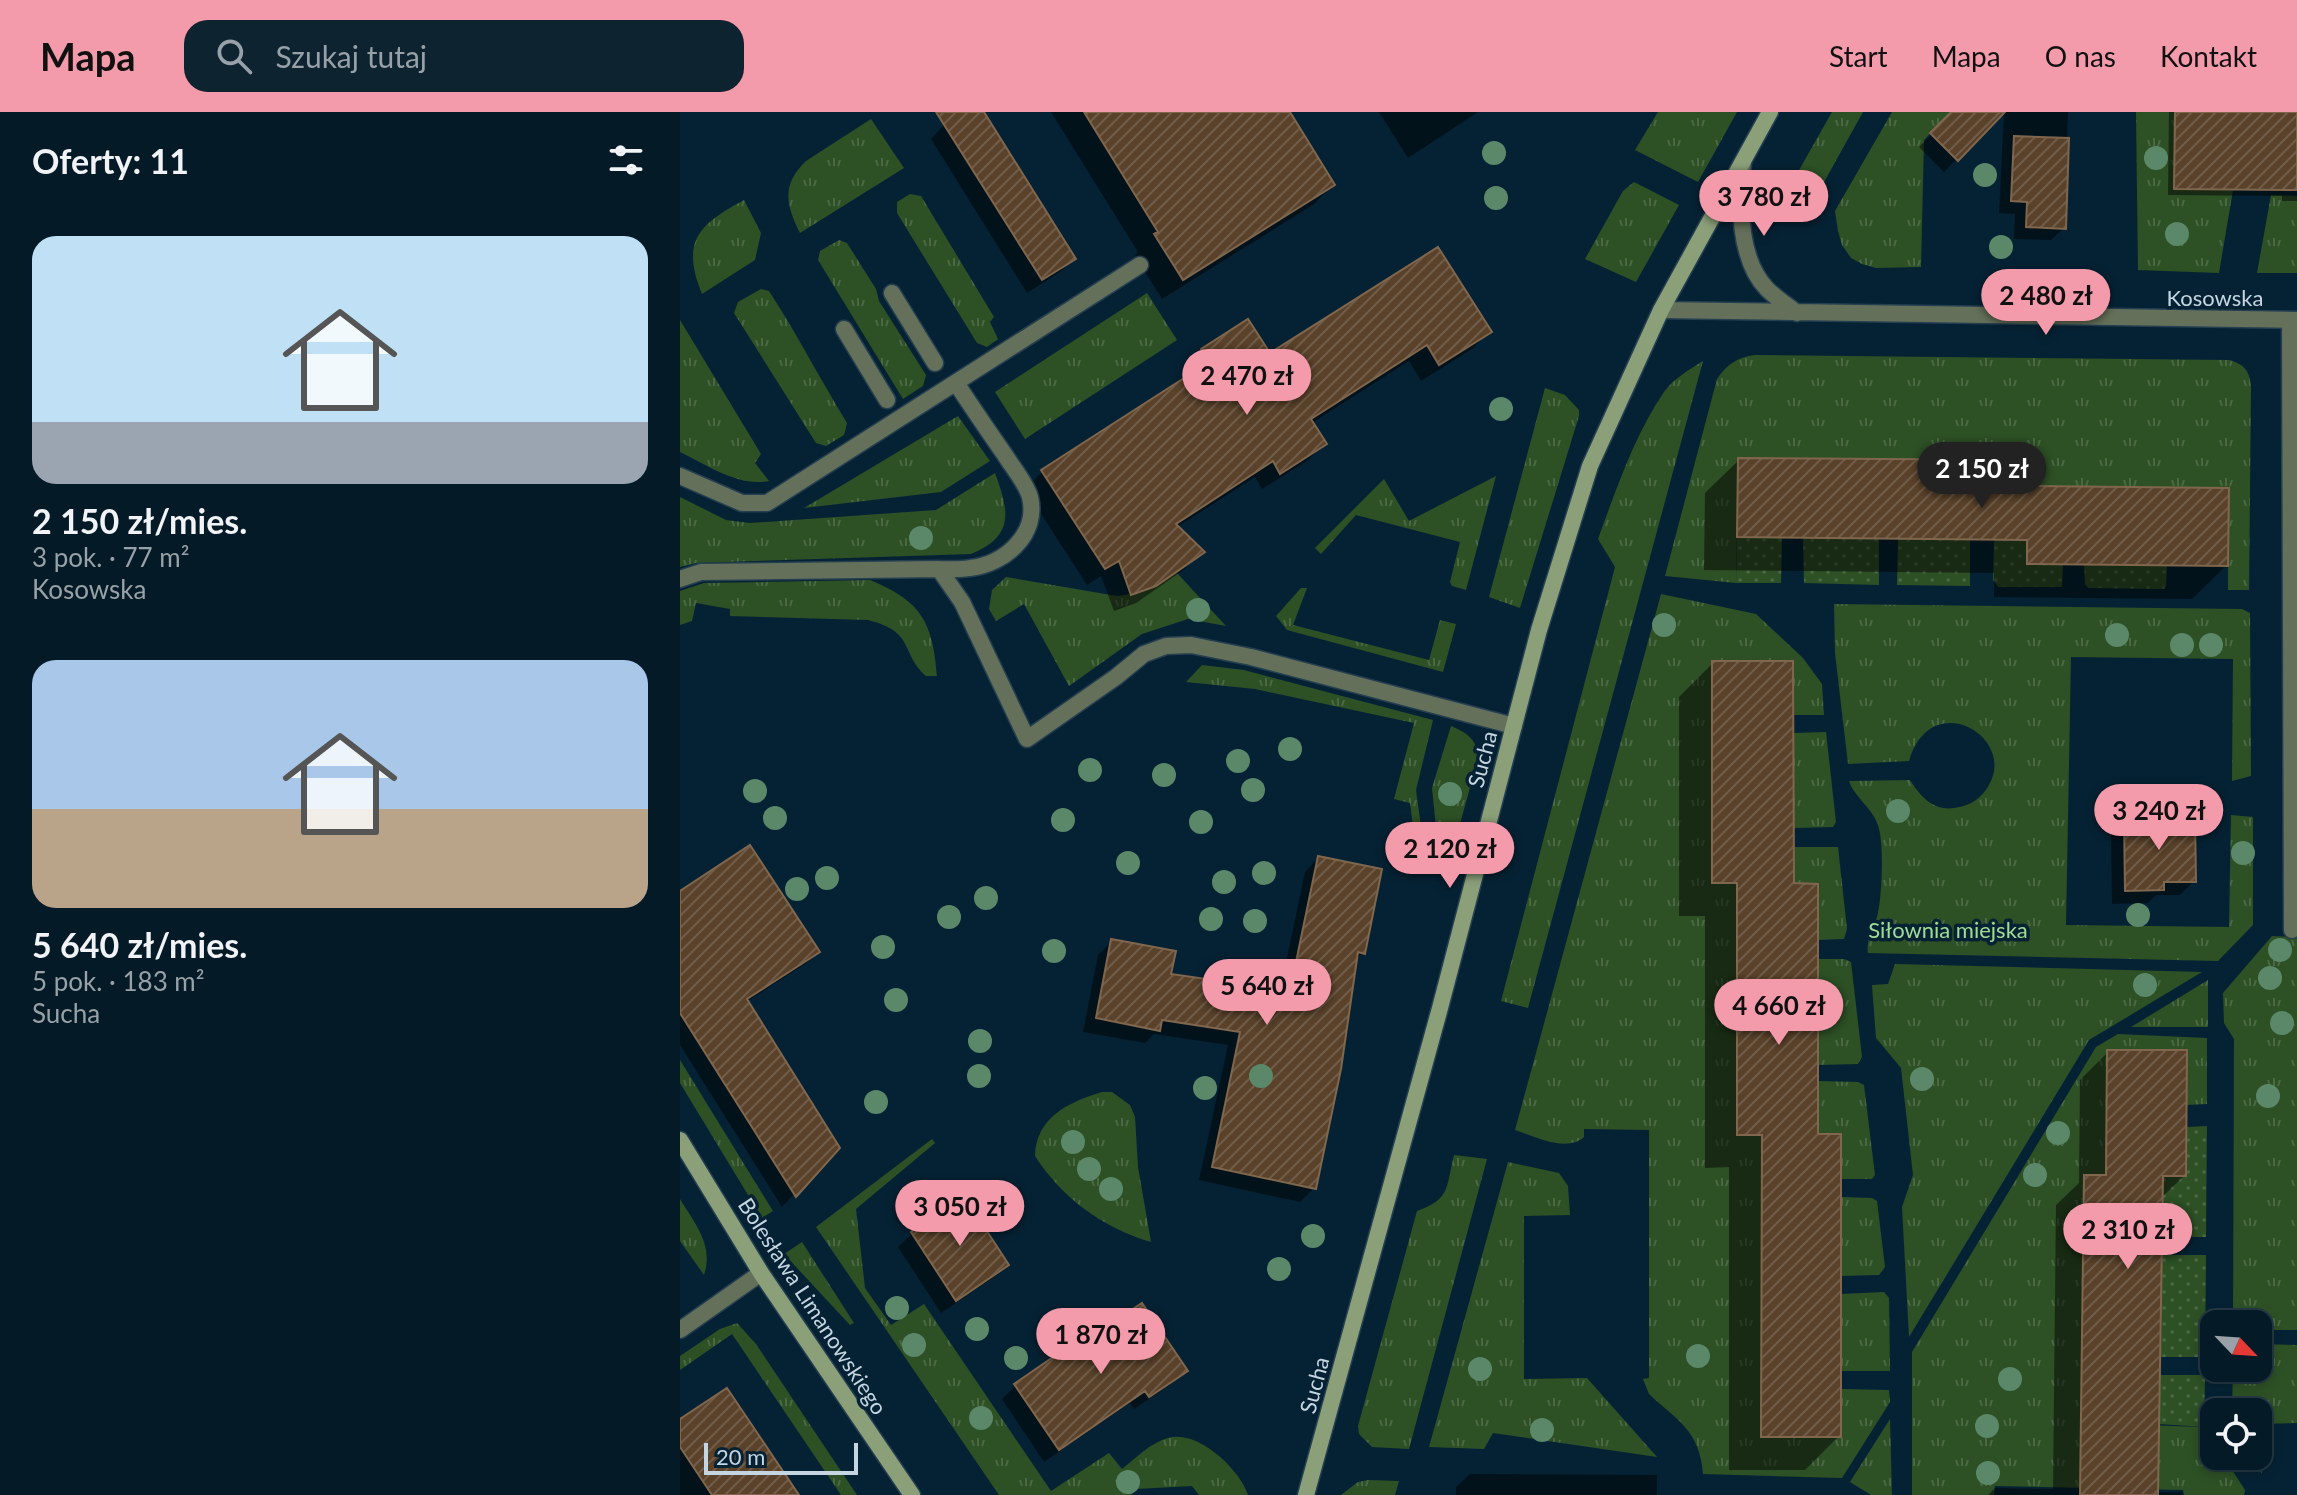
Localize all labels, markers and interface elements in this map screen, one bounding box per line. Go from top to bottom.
search box [184,20,744,92]
text: Mapa [40,33,136,79]
icon: search [212,34,256,78]
text: Szukaj tutaj [276,38,427,74]
text: Start [1829,39,1888,73]
text: Mapa [1932,39,2001,73]
text: O nas [2045,39,2116,73]
text: Kontakt [2160,39,2257,73]
icon: filters [604,138,648,182]
text: Oferty: 11 [32,140,189,181]
pin: 3 780 zł [1681,170,1847,238]
text: 3 780 zł [1717,180,1811,212]
pin: 2 480 zł [1963,269,2129,337]
text: 2 480 zł [1999,279,2093,311]
street label: Kosowska [2167,284,2263,311]
icon: home [268,288,412,432]
pin: 2 470 zł [1164,349,1330,417]
text: 2 470 zł [1200,359,1294,391]
pin: 2 150 zł [1899,442,2065,510]
text: 2 150 zł [1935,452,2029,484]
text: 2 150 zł/mies. [32,500,247,541]
text: 3 pok. · 77 m² [32,541,189,573]
text: Kosowska [32,573,147,605]
icon: home [268,712,412,856]
street label: Sucha [1461,728,1503,790]
pin: 3 240 zł [2076,784,2242,852]
text: 3 240 zł [2112,794,2206,826]
pin: 2 120 zł [1367,822,1533,890]
text: 2 120 zł [1403,832,1497,864]
park label: Siłownia miejska [1868,916,2028,943]
text: 5 640 zł/mies. [32,924,247,965]
pin: 5 640 zł [1184,959,1350,1027]
text: 5 pok. · 183 m² [32,965,204,997]
text: 5 640 zł [1220,969,1314,1001]
pin: 4 660 zł [1696,979,1862,1047]
text: 4 660 zł [1732,989,1826,1021]
text: Sucha [32,997,100,1029]
pin: 3 050 zł [877,1180,1043,1248]
text: 3 050 zł [913,1190,1007,1222]
street label: Bolesława Limanowskiego [733,1193,893,1419]
pin: 2 310 zł [2045,1203,2211,1271]
text: 2 310 zł [2081,1213,2175,1245]
pin: 1 870 zł [1018,1308,1184,1376]
north arrow [2200,1310,2272,1382]
map controls [2200,1310,2272,1470]
text: 1 870 zł [1054,1318,1148,1350]
street label: Sucha [1293,1354,1335,1416]
button: locate [2200,1398,2272,1470]
scale bar [704,1439,858,1475]
text: 20 m [716,1443,765,1470]

